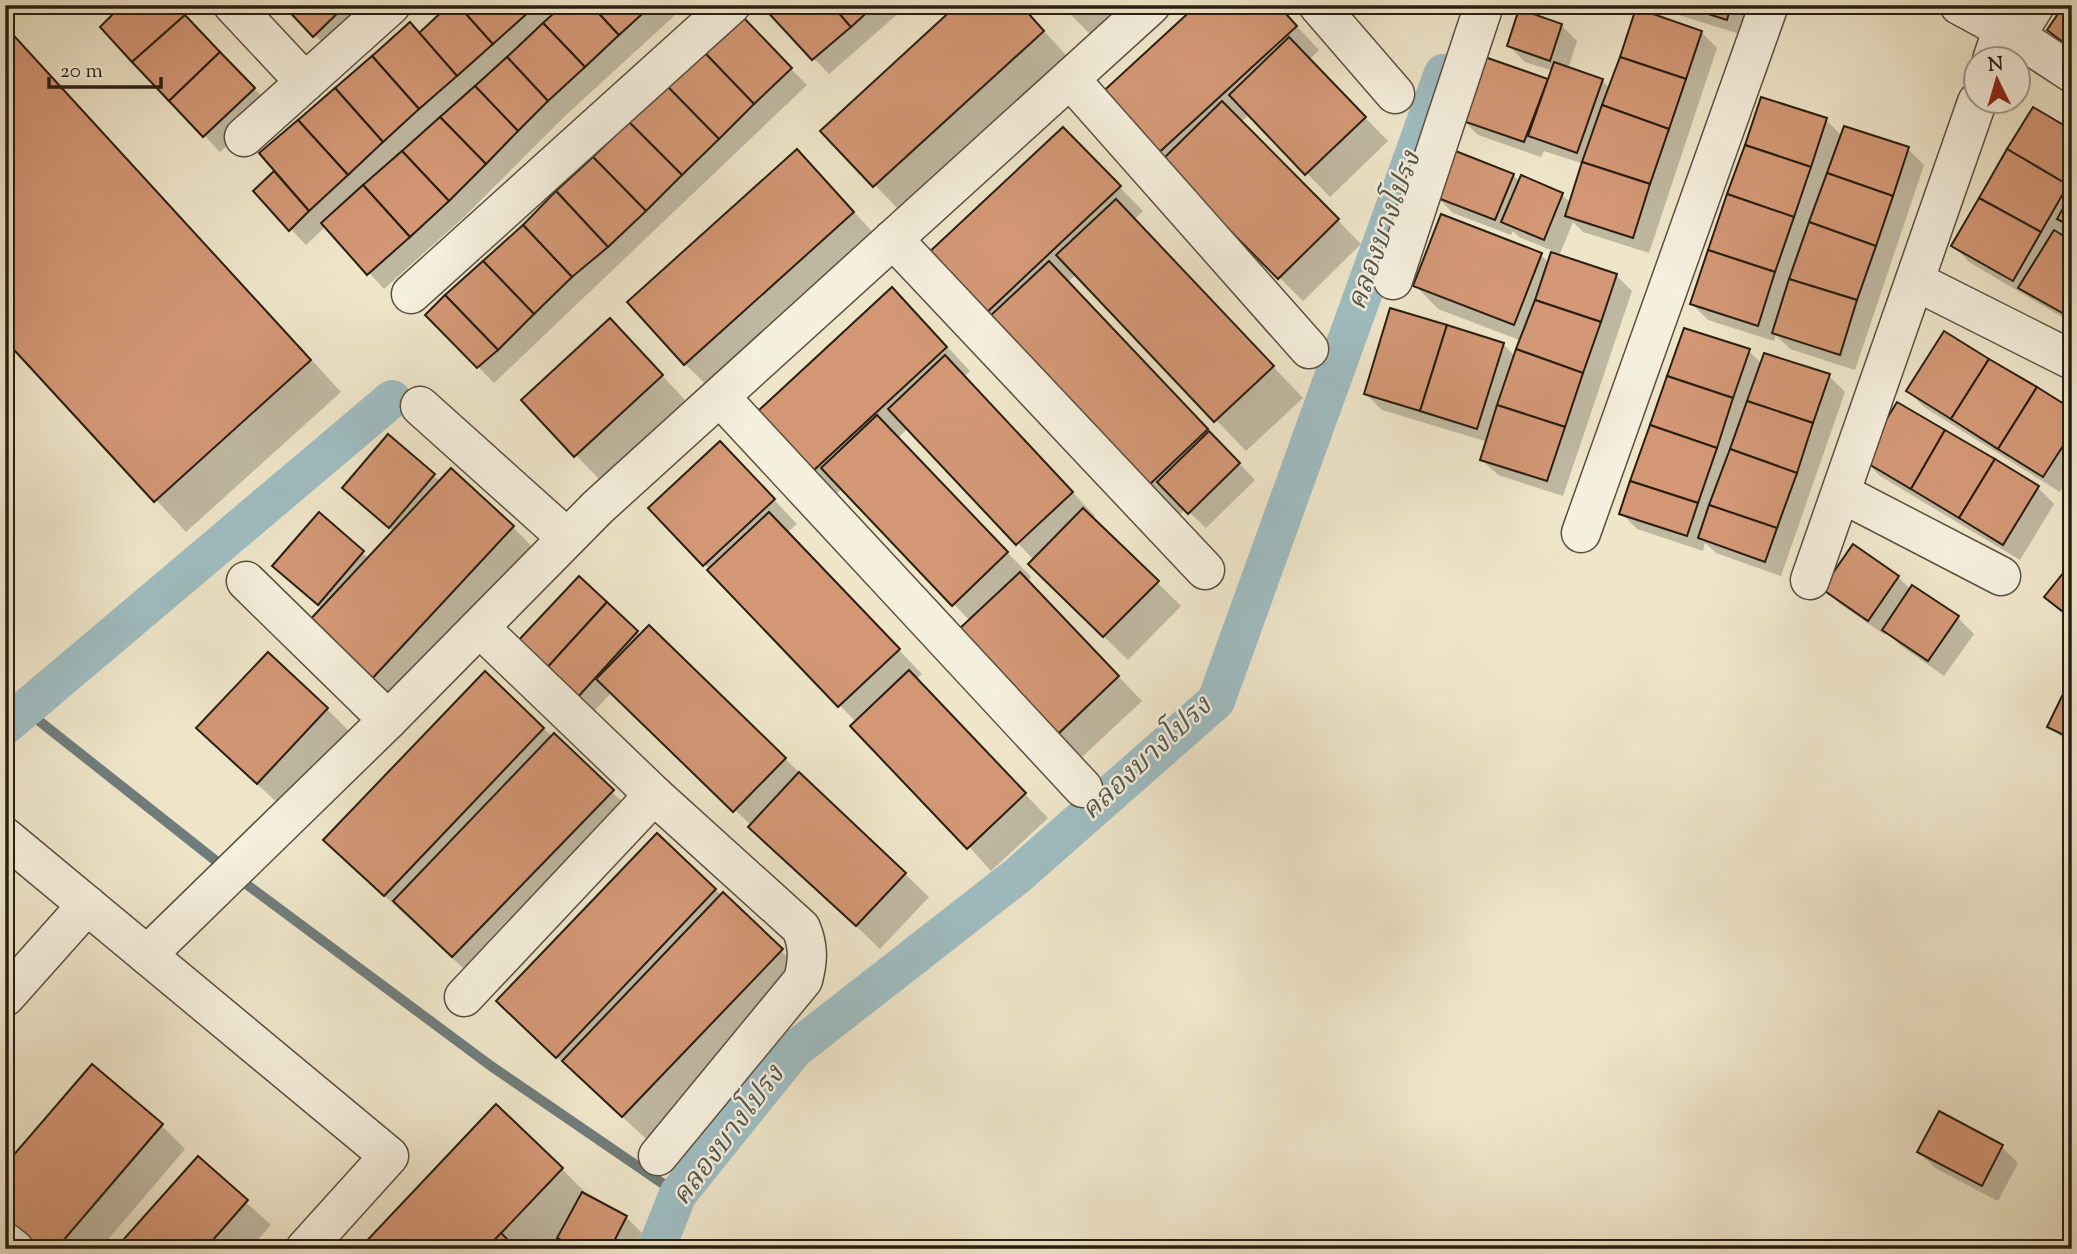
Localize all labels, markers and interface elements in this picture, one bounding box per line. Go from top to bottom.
scale bar [49,46,161,90]
north arrow [1962,46,2032,116]
text: N [1987,51,2004,80]
text: 20 m [60,57,103,87]
water label: คลองบางโปรง [1336,144,1433,316]
water label: คลองบางโปรง [1071,685,1222,830]
water label: คลองบางโปรง [661,1056,796,1214]

